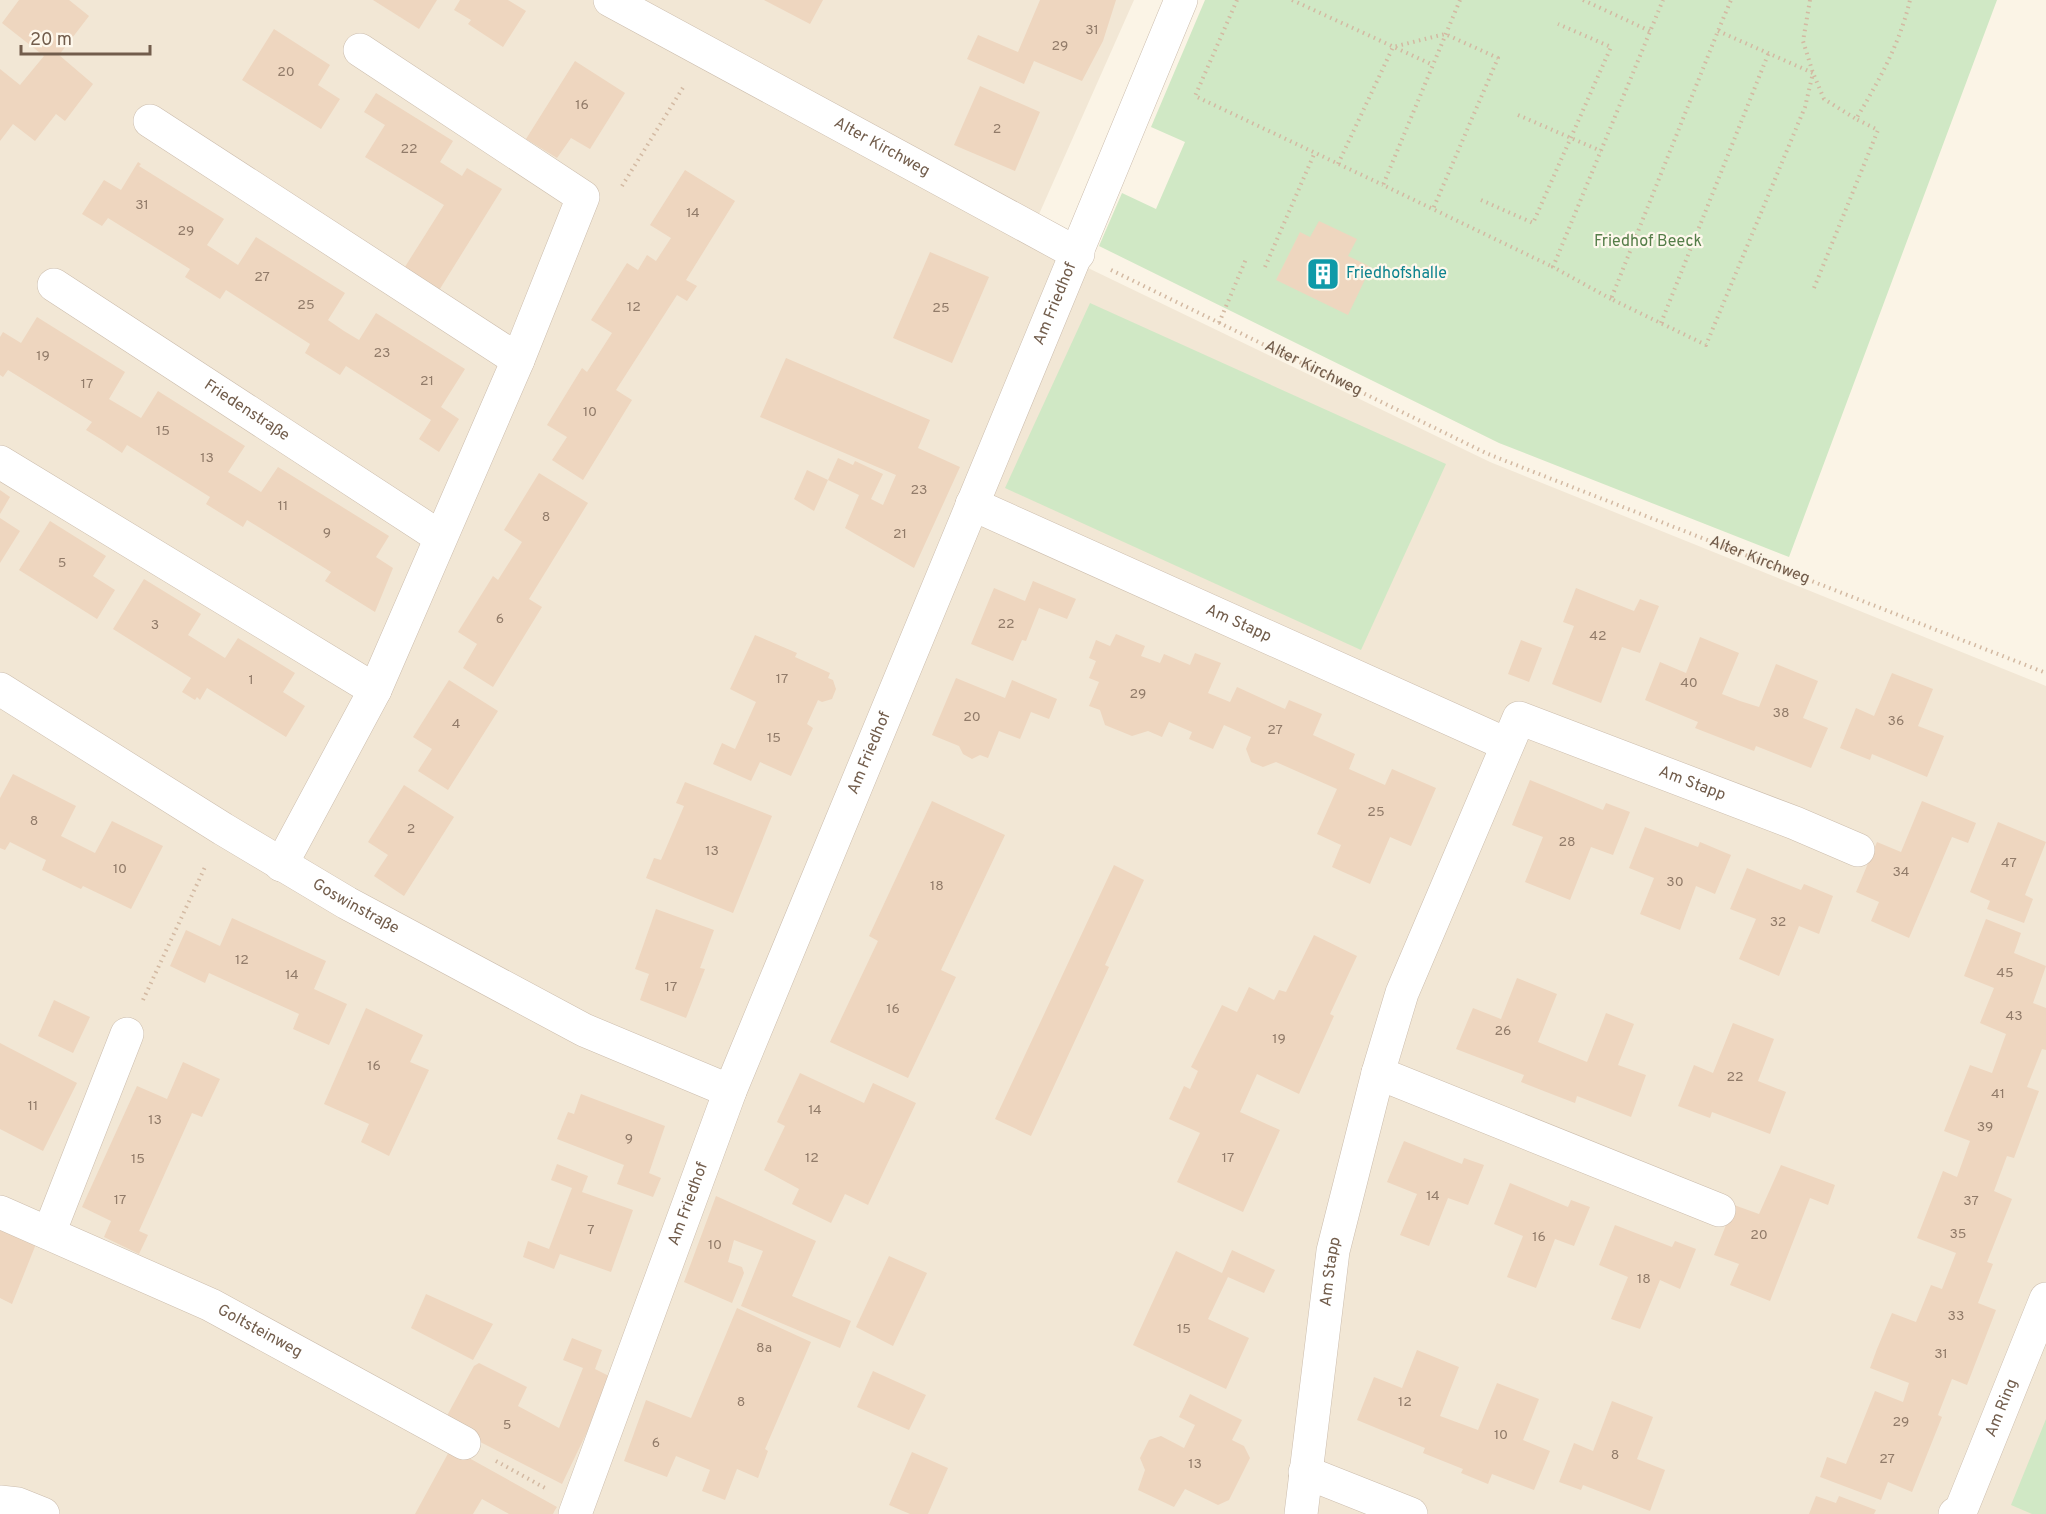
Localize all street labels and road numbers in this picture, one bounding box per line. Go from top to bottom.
street label: Alter Kirchweg [830,113,933,182]
street label: Am Friedhof [1029,259,1082,348]
street label: Alter Kirchweg [1261,336,1365,401]
street label: Friedenstraße [200,375,293,446]
street label: Alter Kirchweg [1706,532,1812,589]
street label: Am Stapp [1202,600,1274,647]
street label: Am Friedhof [844,708,896,797]
street label: Am Stapp [1656,762,1728,806]
street label: Goswinstraße [309,875,402,939]
street label: Am Friedhof [664,1159,713,1249]
street label: Am Stapp [1316,1235,1346,1308]
street label: Goltsteinweg [214,1300,306,1363]
street label: Am Ring [1981,1376,2023,1440]

